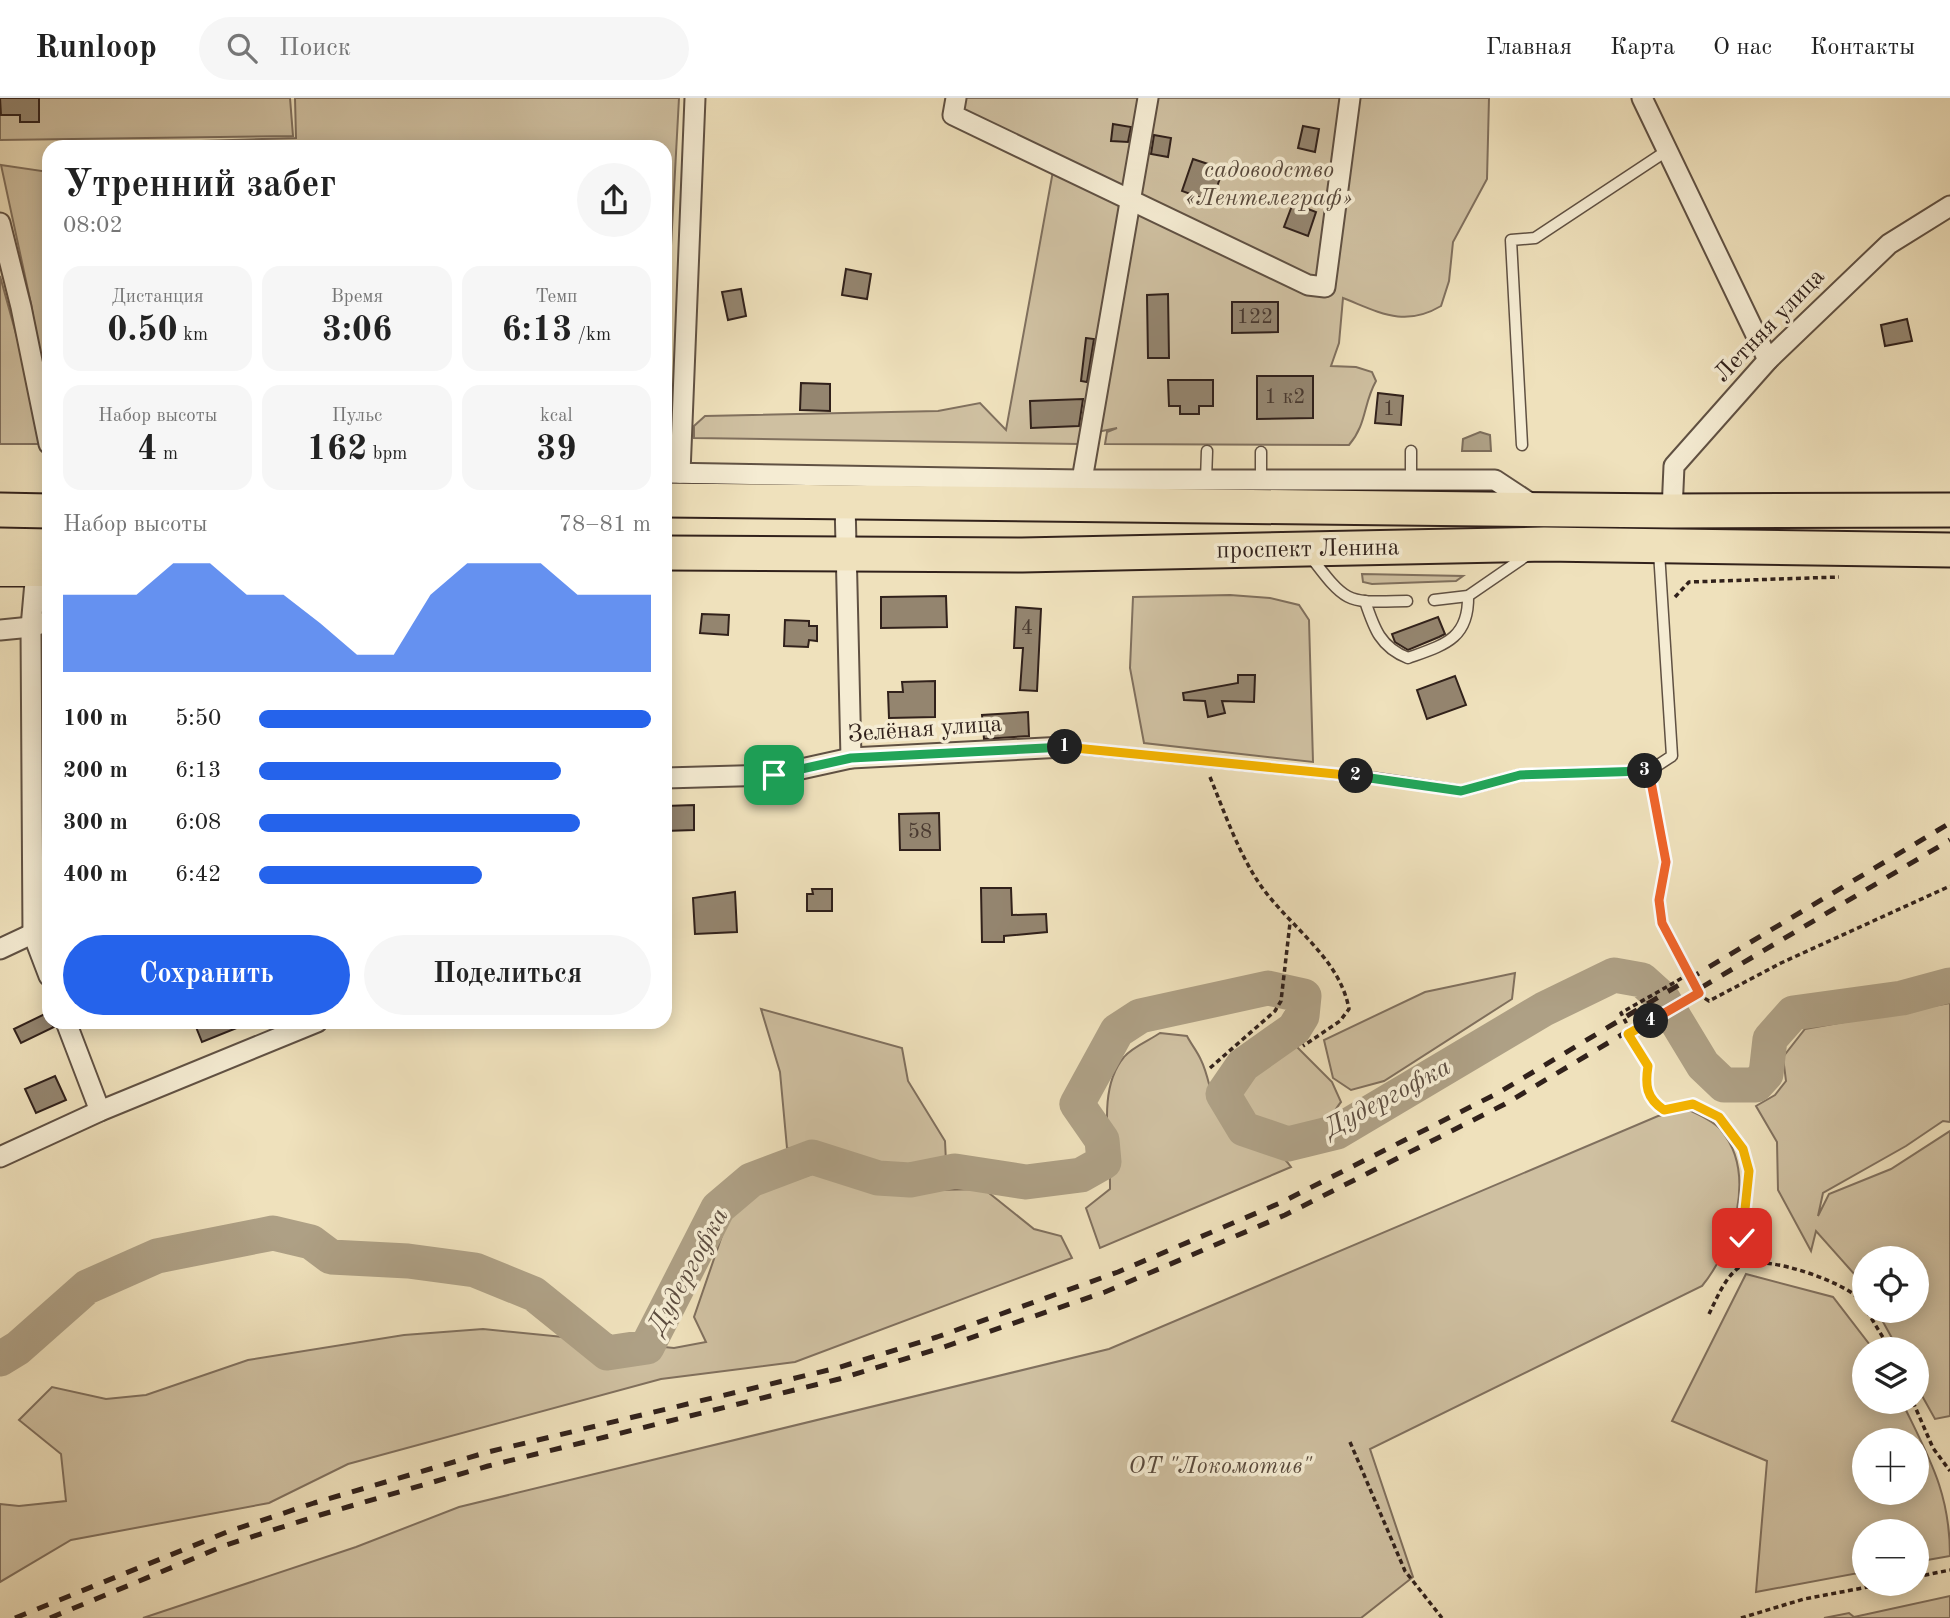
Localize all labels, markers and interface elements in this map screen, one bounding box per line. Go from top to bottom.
search box [199,17,689,80]
icon: search [223,29,261,67]
text: Runloop [35,32,157,65]
text: Поиск [279,35,351,61]
text: Главная [1486,36,1572,60]
text: Карта [1610,36,1675,60]
text: О нас [1713,36,1772,60]
text: Контакты [1810,36,1915,60]
park label: садоводство «Лентелеграф» [1186,159,1352,211]
button: share [577,163,651,237]
text: Утренний забег [63,167,336,205]
text: 08:02 [63,214,123,237]
street label: Летняя улица [1710,265,1830,387]
text: Дистанция [112,288,204,307]
text: Время [331,288,383,307]
text: Темп [535,288,578,307]
house number: 122 [1237,307,1273,328]
text: 0.50 [107,313,178,348]
text: 3:06 [322,313,392,348]
text: 6:13 [502,313,572,348]
text: km [178,326,208,345]
text: /km [572,326,611,345]
house number: 1 к2 [1265,387,1305,408]
house number: 1 [1383,399,1395,420]
text: Набор высоты [98,407,217,426]
text: Пульс [332,407,382,426]
text: kcal [540,407,573,426]
text: 4 [137,432,158,467]
text: 162 [307,432,367,467]
text: 39 [536,432,577,467]
text: m [158,445,178,464]
text: bpm [367,445,407,464]
text: Набор высоты [63,513,207,536]
text: 78–81 m [559,513,651,536]
street label: проспект Ленина [1216,536,1400,564]
house number: 4 [1021,618,1033,639]
text: 100 m [63,707,128,730]
text: 5:50 [175,707,221,730]
street label: Зелёная улица [847,713,1003,747]
pin: 1 [1048,730,1082,764]
text: 1 [1059,737,1070,756]
pin [744,745,804,805]
pin: 3 [1628,754,1662,788]
icon: arrive [755,756,793,794]
pin: 2 [1338,758,1374,794]
text: 200 m [63,759,128,782]
text: 6:13 [175,759,221,782]
text: 3 [1639,761,1650,780]
text: 2 [1350,766,1361,785]
text: 300 m [63,811,128,834]
text: 6:08 [175,811,221,834]
house number: 58 [908,822,932,843]
text: 400 m [63,863,128,886]
text: 6:42 [175,863,221,886]
button: Сохранить [63,935,350,1015]
button: Поделиться [364,935,651,1015]
pin: 4 [1634,1004,1668,1038]
text: 4 [1645,1011,1656,1030]
water label: Дудергофка [1318,1054,1455,1143]
water label: Дудергофка [643,1204,734,1341]
pin [1712,1208,1772,1268]
icon: check [1723,1219,1761,1257]
map controls [1852,1246,1929,1596]
button: locate [1852,1246,1929,1323]
button: layers [1852,1337,1929,1414]
button: + [1852,1428,1929,1505]
park label: ОТ "Локомотив" [1128,1455,1313,1479]
button: − [1852,1519,1929,1596]

